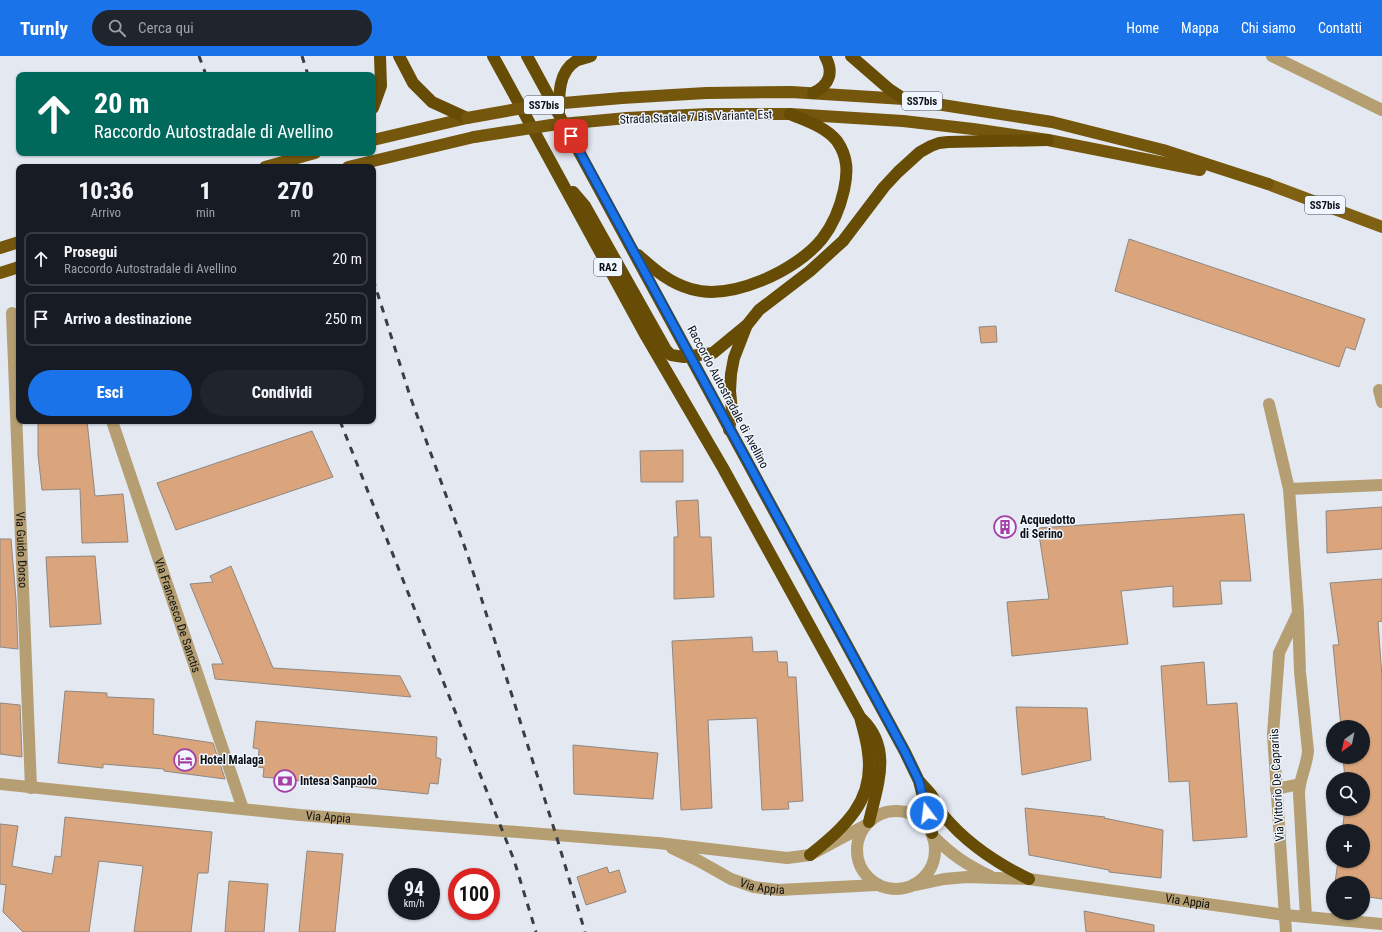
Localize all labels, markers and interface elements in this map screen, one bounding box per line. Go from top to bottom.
search box [92,10,372,46]
text: Turnly [20,17,68,40]
icon: search [106,17,128,39]
text: Cerca qui [138,19,194,37]
text: Home [1126,20,1159,36]
text: Mappa [1181,20,1219,36]
text: Chi siamo [1241,20,1296,36]
text: Contatti [1318,20,1362,36]
text: 20 m [94,87,150,120]
icon: ahead [28,88,80,140]
road number: SS7bis [902,92,942,110]
road number: SS7bis [524,96,564,114]
street label: Strada Statale 7 Bis Variante Est [619,107,773,127]
pin [554,119,588,153]
text: Raccordo Autostradale di Avellino [94,121,333,142]
icon: arrive [560,125,582,147]
text: 10:36 [78,177,134,205]
text: 1 [199,177,212,205]
text: 270 [277,177,314,205]
road number: SS7bis [1305,196,1345,214]
text: Arrivo [91,205,121,220]
text: min [196,205,215,220]
text: m [291,205,300,220]
text: Prosegui [64,243,117,261]
icon: ahead [30,248,52,270]
text: 20 m [332,250,362,268]
road number: RA2 [594,258,622,276]
text: Raccordo Autostradale di Avellino [64,261,237,276]
icon: arrive [30,308,52,330]
text: Arrivo a destinazione [64,310,192,328]
text: 250 m [325,310,362,328]
street label: Raccordo Autostradale di Avellino [684,323,772,471]
button: Esci [28,370,192,416]
button: Condividi [200,370,364,416]
street label: Via Guido Dorso [13,511,30,588]
place label: Acquedotto di Serino [1020,513,1075,541]
building icon: Acquedotto di Serino [992,514,1018,540]
street label: Via Francesco De Sanctis [152,556,203,674]
north arrow [1326,720,1370,764]
map controls [1326,720,1370,920]
street label: Via Vittorio De Caprariis [1267,728,1287,842]
hotel icon: Hotel Malaga [172,747,198,773]
place label: Hotel Malaga [200,753,264,767]
bank icon: Intesa Sanpaolo [272,768,298,794]
button: search [1326,772,1370,816]
place label: Intesa Sanpaolo [300,774,377,788]
position arrow [906,792,948,834]
street label: Via Appia [305,808,352,826]
button: + [1326,824,1370,868]
speed limit sign: 100 [448,868,500,920]
street label: Via Appia [738,876,785,897]
button: − [1326,876,1370,920]
text: 94 [404,877,424,901]
street label: Via Appia [1164,891,1211,911]
text: km/h [404,898,424,909]

